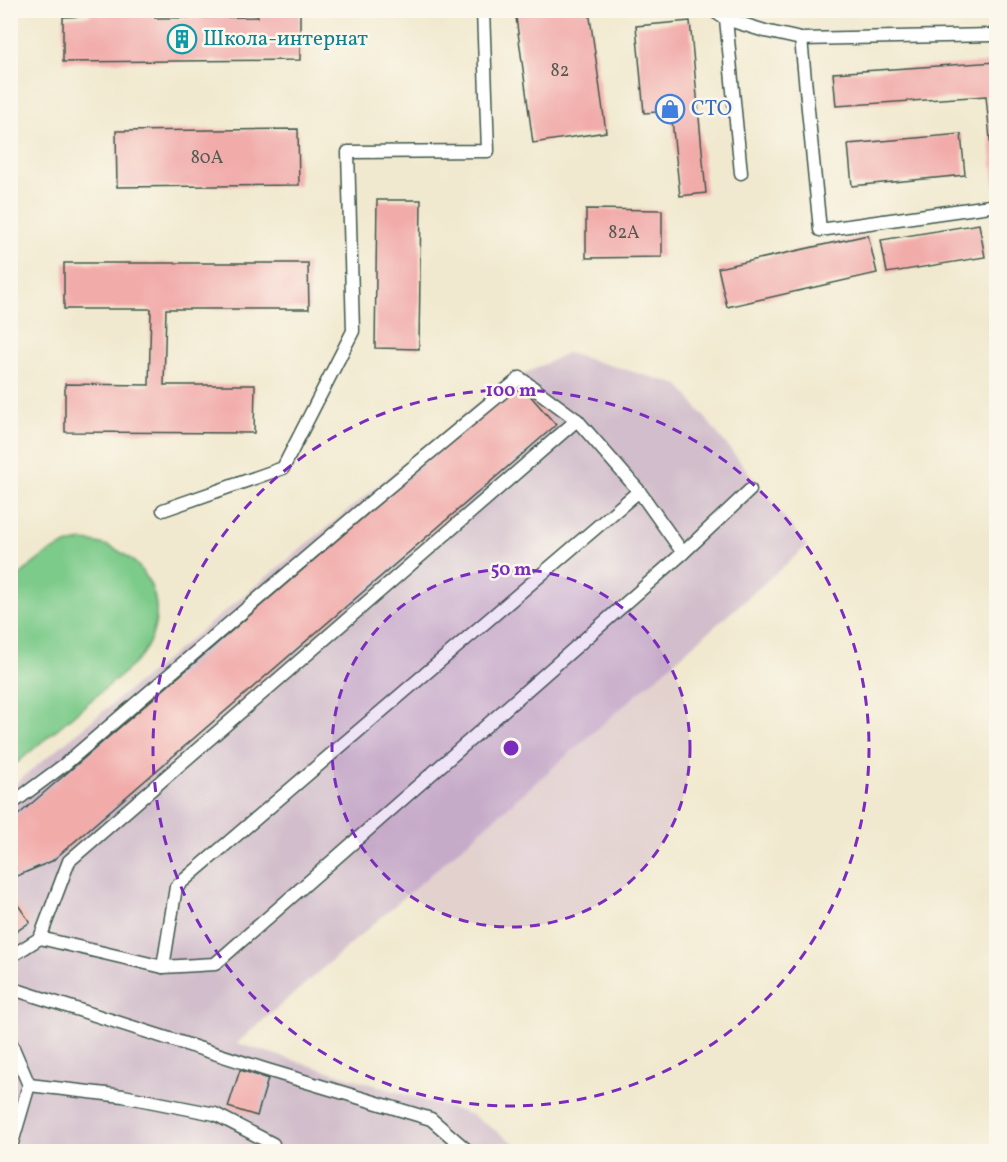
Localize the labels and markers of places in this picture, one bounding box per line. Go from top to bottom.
building icon: Школа-интернат [166,23,198,55]
place label: Школа-интернат [203,25,368,54]
shop icon: СТО [654,93,686,125]
place label: СТО [691,95,732,124]
centre of rings [501,738,521,758]

